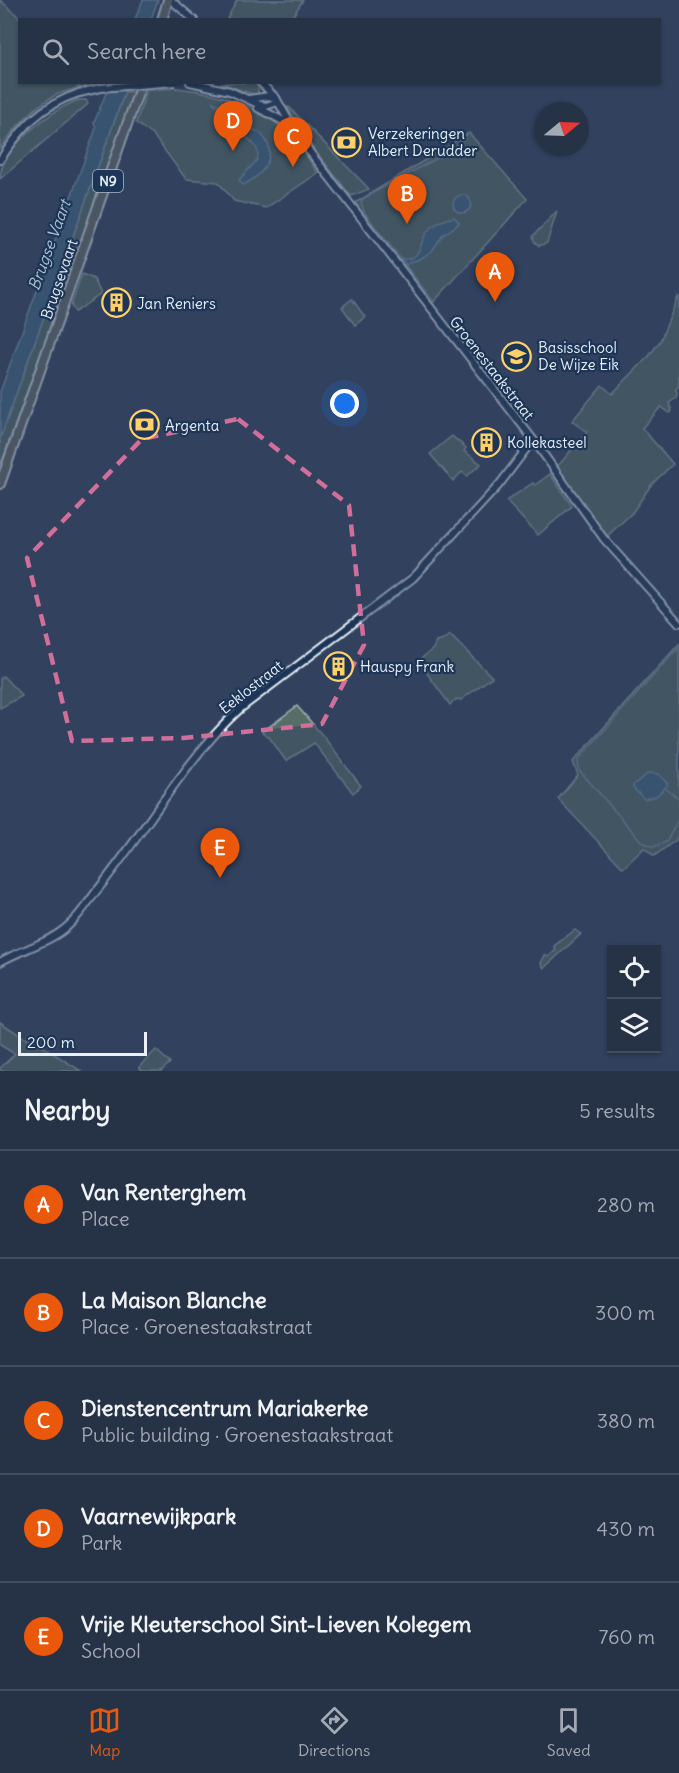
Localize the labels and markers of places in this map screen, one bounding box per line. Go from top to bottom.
pin: D [214,102,252,151]
pin: C [274,118,312,167]
place label: Verzekeringen Albert Derudder [368,124,477,160]
bank icon: Verzekeringen Albert Derudder [331,126,363,158]
pin: B [388,174,426,224]
pin: A [476,252,514,302]
building icon: Jan Reniers [100,287,132,319]
place label: Jan Reniers [137,294,216,313]
place label: Basisschool De Wijze Eik [538,338,619,374]
school or university icon: Basisschool De Wijze Eik [501,340,533,372]
bank icon: Argenta [128,409,160,441]
place label: Argenta [165,416,220,435]
building icon: Kollekasteel [470,426,502,458]
place label: Kollekasteel [507,433,587,452]
building icon: Hauspy Frank [323,650,355,682]
place label: Hauspy Frank [360,657,455,676]
pin: E [200,828,240,878]

